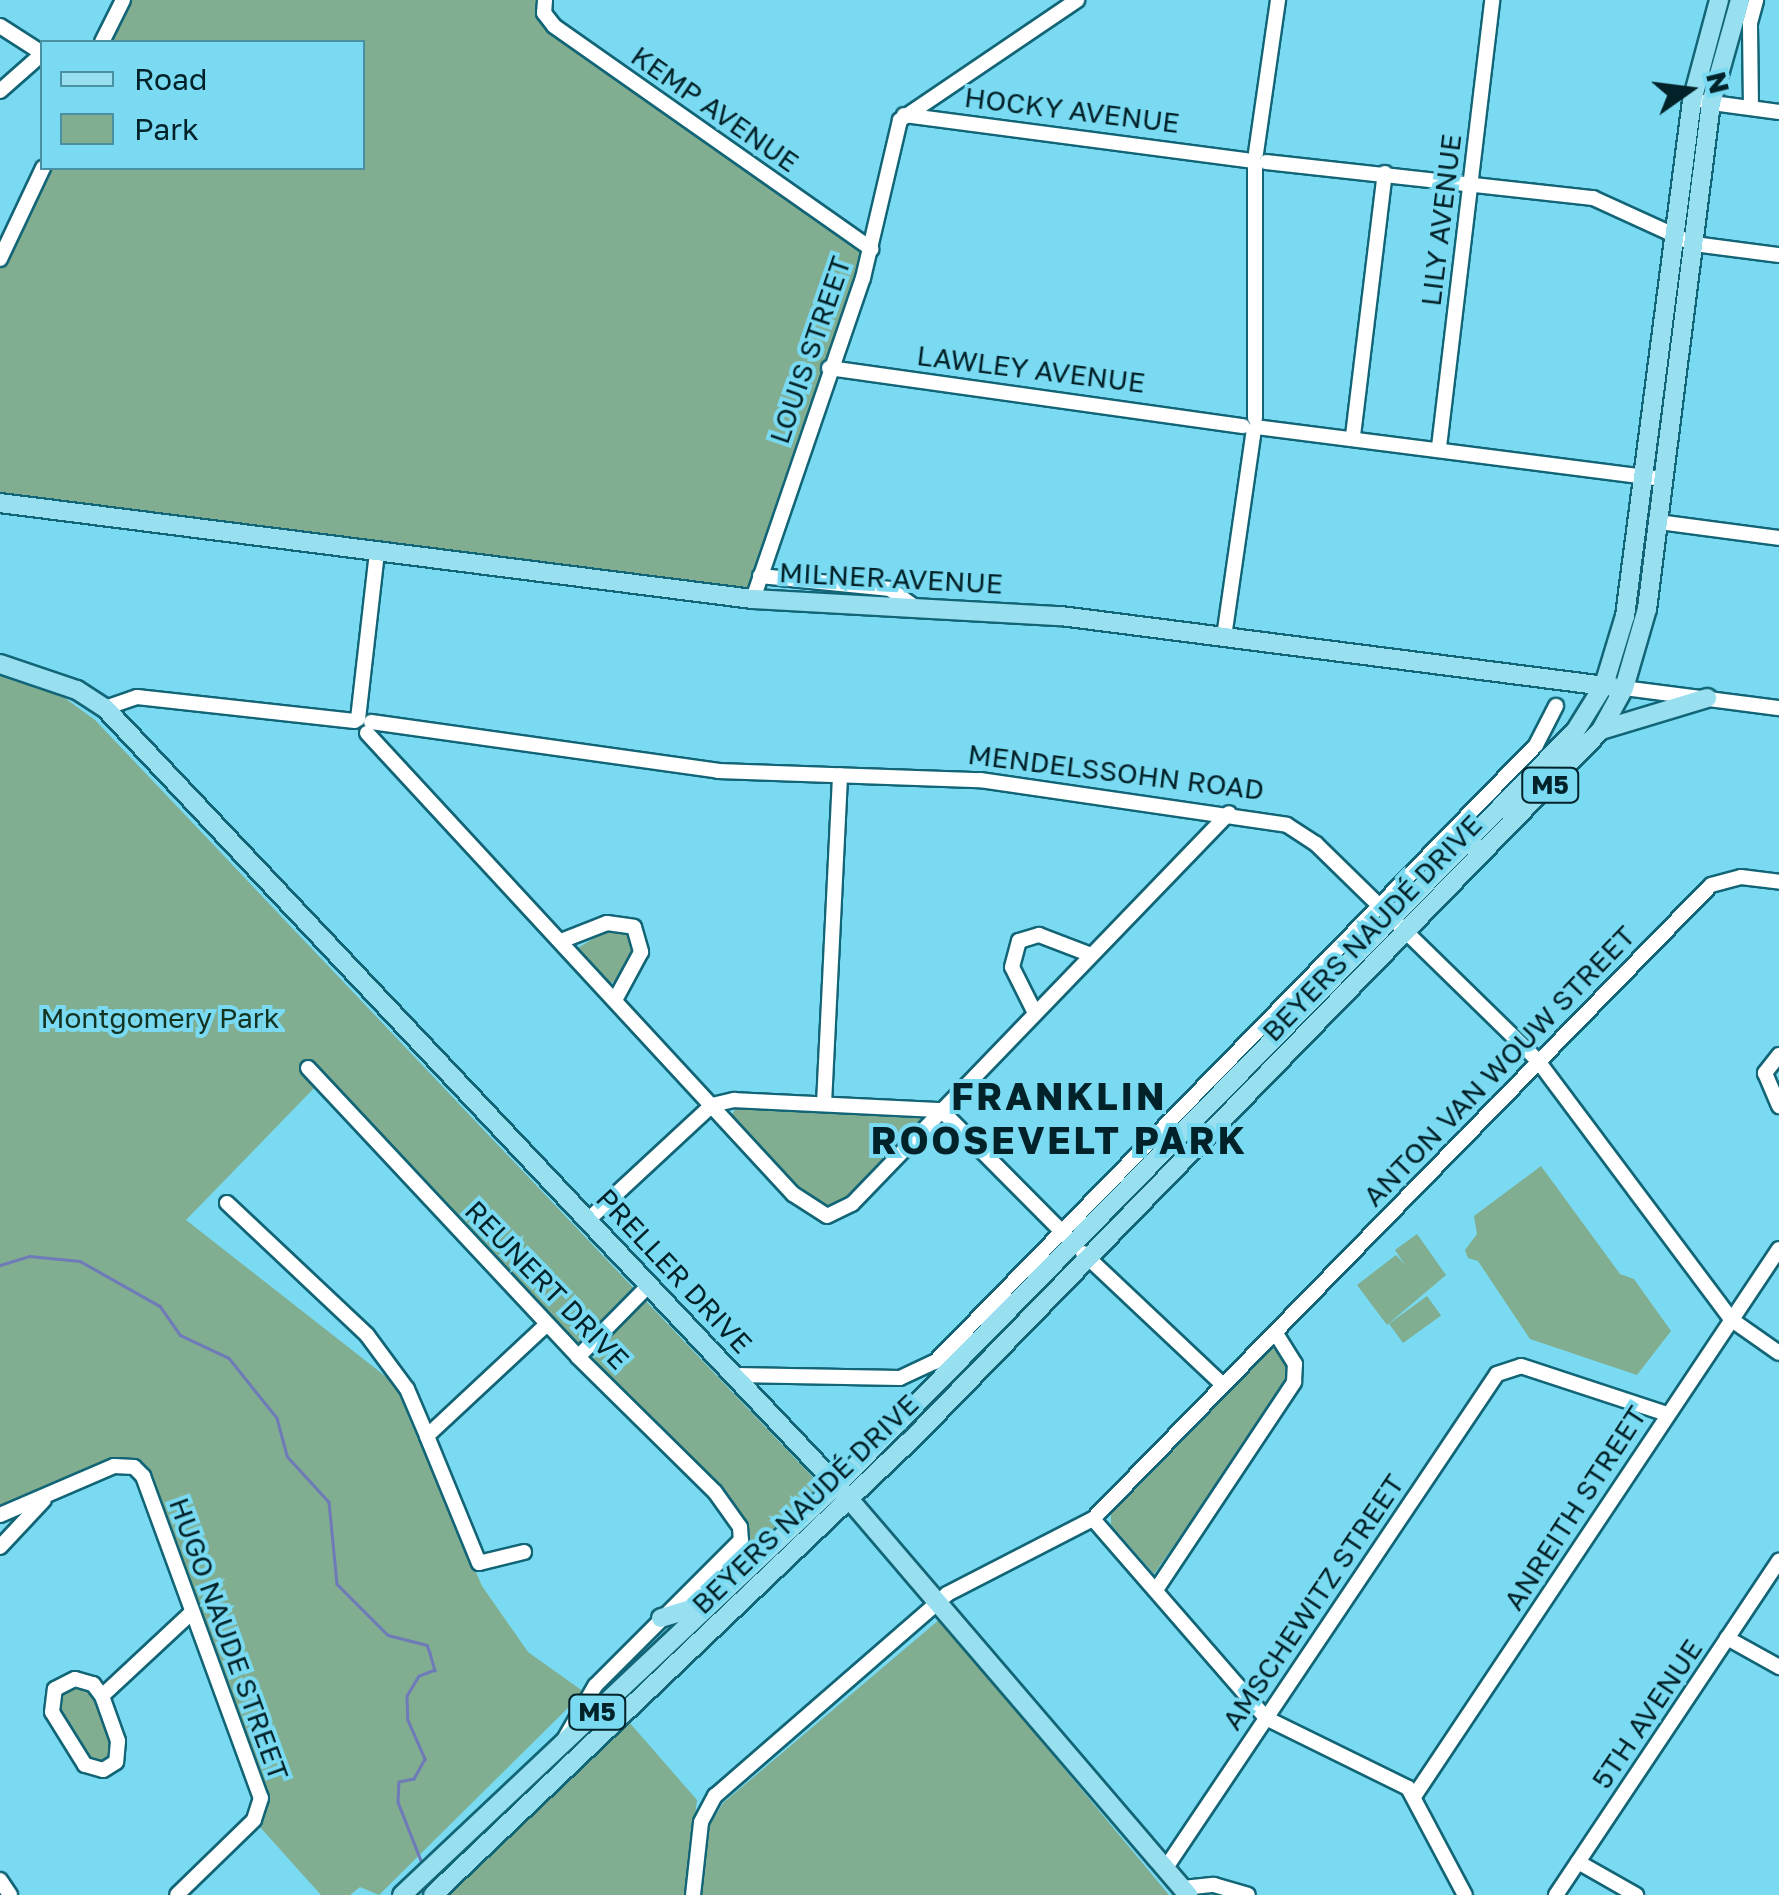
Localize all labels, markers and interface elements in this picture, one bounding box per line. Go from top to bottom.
street label: KEMP AVENUE [625,39,805,179]
legend [40,40,365,170]
north arrow [1639,40,1739,140]
text: Road [134,61,208,97]
text: N [1700,68,1737,97]
street label: HOCKY AVENUE [963,80,1181,140]
text: Park [134,111,199,147]
street label: LILY AVENUE [1414,132,1468,308]
street label: LOUIS STREET [762,252,858,448]
street label: LAWLEY AVENUE [915,338,1147,400]
street label: MILNER AVENUE [778,555,1004,601]
street label: MENDELSSOHN ROAD [966,737,1266,807]
road number: M5 [1520,765,1580,805]
street label: BEYERS NAUDÉ DRIVE [1255,808,1489,1048]
street label: ANTON VAN WOUW STREET [1356,919,1642,1213]
park label: Montgomery Park [40,1001,280,1035]
district label: FRANKLIN ROOSEVELT PARK [871,1073,1247,1162]
street label: PRELLER DRIVE [589,1182,759,1360]
street label: REUNERT DRIVE [458,1194,636,1376]
street label: BEYERS NAUDÉ DRIVE [685,1387,925,1621]
street label: ANREITH STREET [1497,1400,1653,1616]
street label: AMSCHEWITZ STREET [1215,1468,1411,1736]
street label: HUGO NAUDE STREET [162,1493,296,1785]
street label: 5TH AVENUE [1585,1633,1709,1795]
road number: M5 [567,1692,627,1732]

